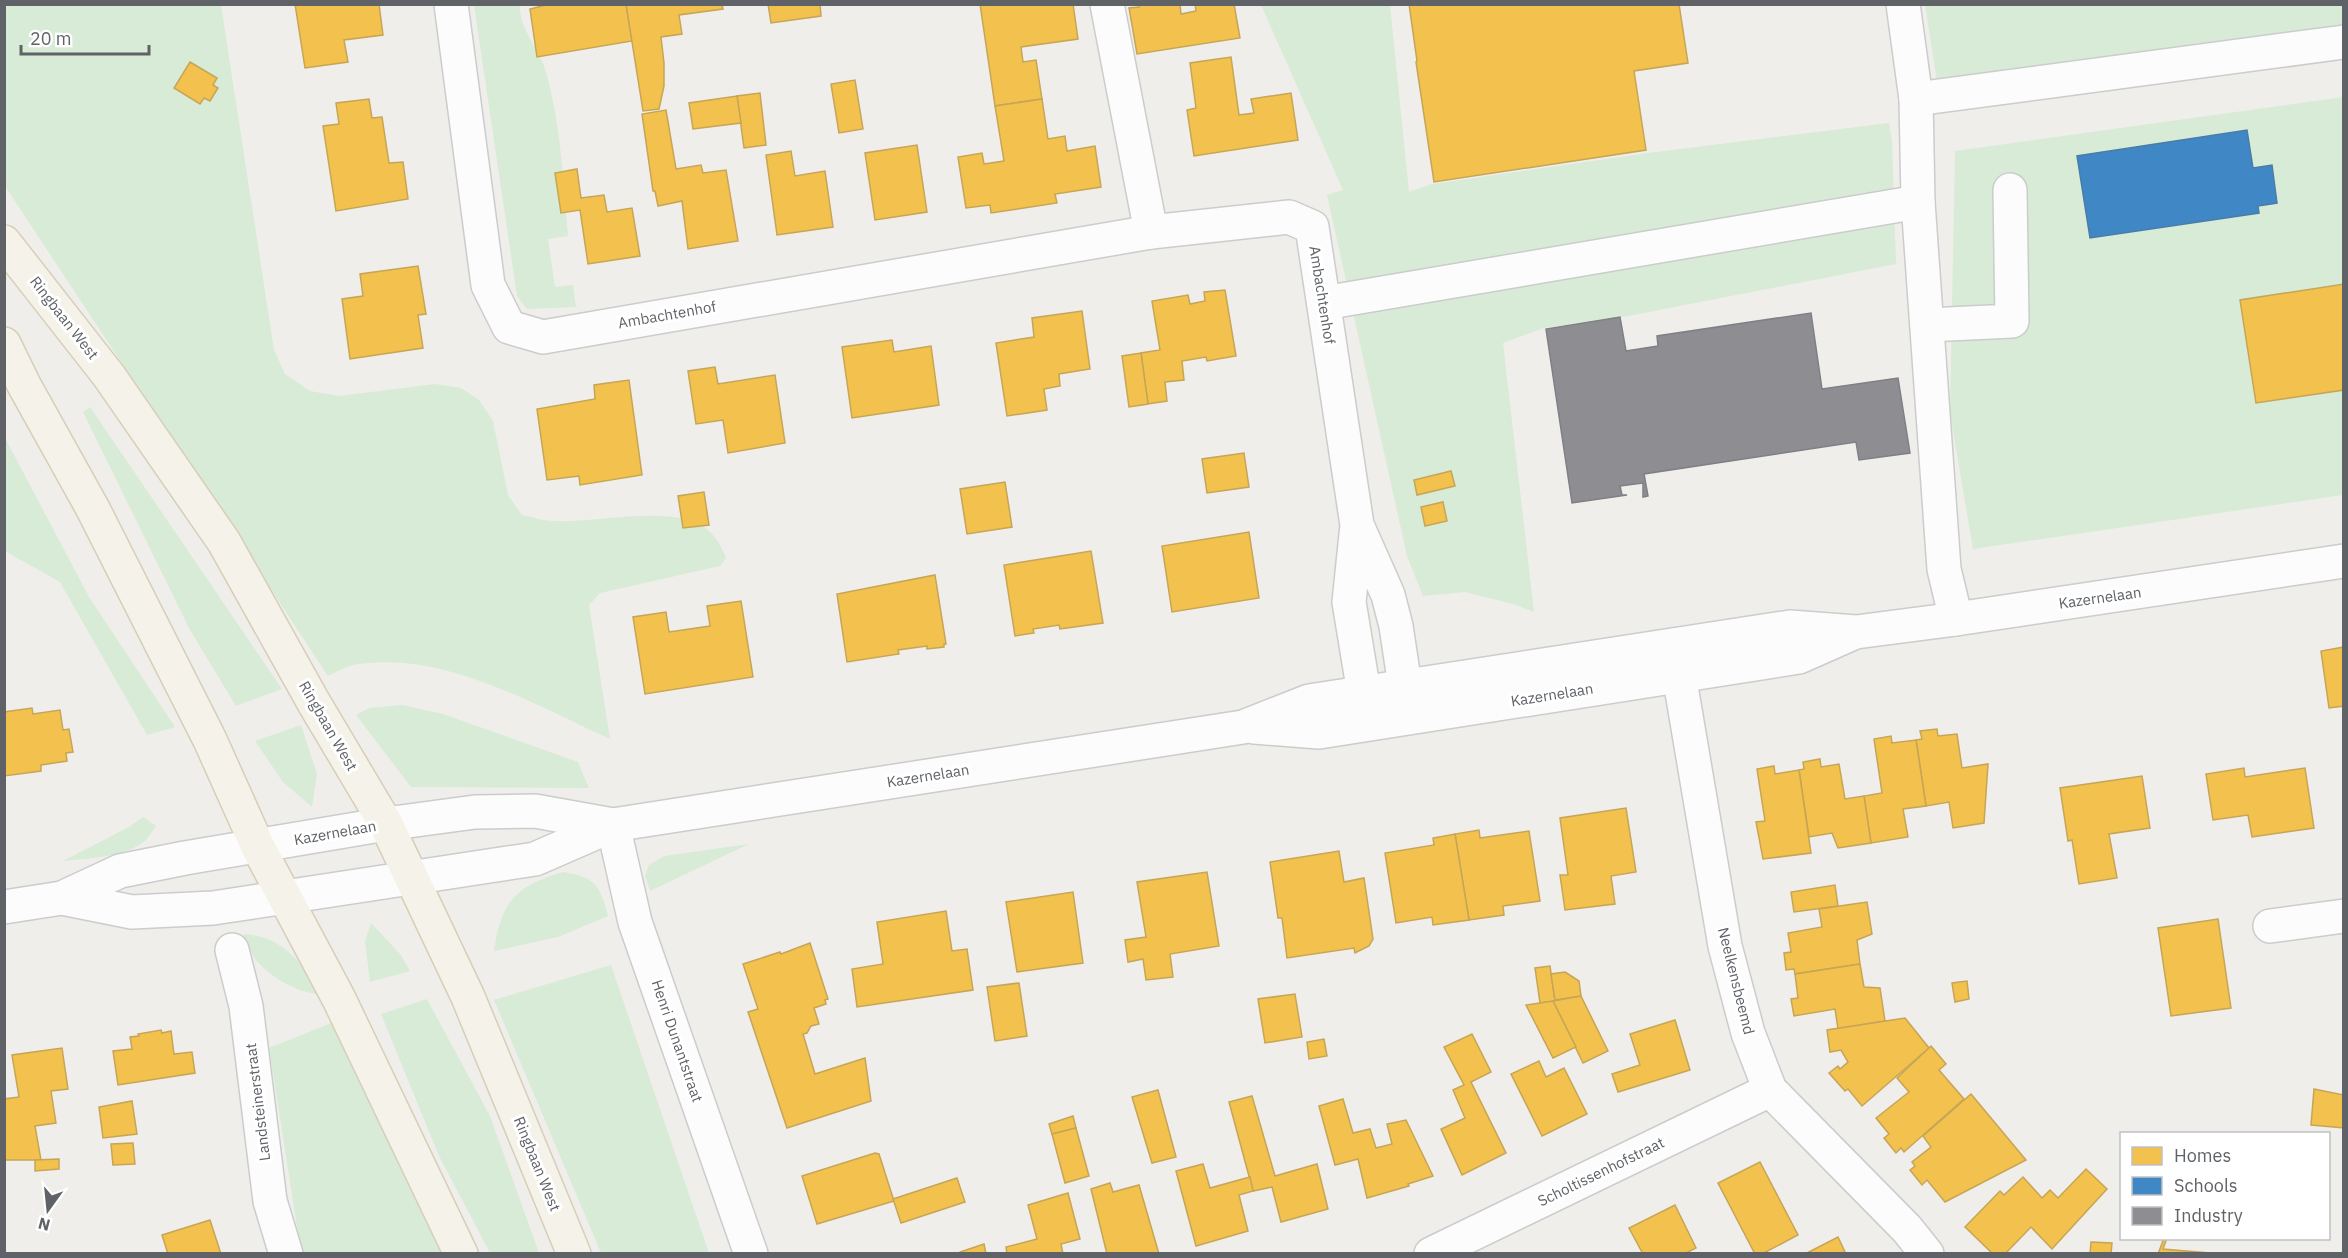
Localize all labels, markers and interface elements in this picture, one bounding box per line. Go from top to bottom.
scale bar [21,18,148,56]
text: 20 m [30,27,72,50]
street label: Ambachtenhof [1305,244,1340,346]
street label: Ringbaan West [26,272,103,363]
street label: Ambachtenhof [616,297,718,332]
street label: Kazernelaan [2057,582,2142,613]
street label: Ringbaan West [295,678,362,774]
street label: Kazernelaan [1509,679,1595,710]
street label: Kazernelaan [885,760,971,791]
street label: Kazernelaan [292,816,378,849]
street label: Neelkensbeemd [1714,925,1759,1036]
street label: Henri Dunantstraat [648,977,707,1105]
street label: Landsteinerstraat [241,1042,274,1162]
street label: Ringbaan West [510,1114,565,1214]
legend [2120,1132,2330,1240]
street label: Scholtissenhofstraat [1534,1133,1667,1210]
text: Homes [2174,1144,2231,1167]
text: Schools [2174,1174,2238,1197]
north arrow [18,1180,78,1240]
text: Industry [2174,1204,2243,1227]
text: N [36,1213,52,1236]

